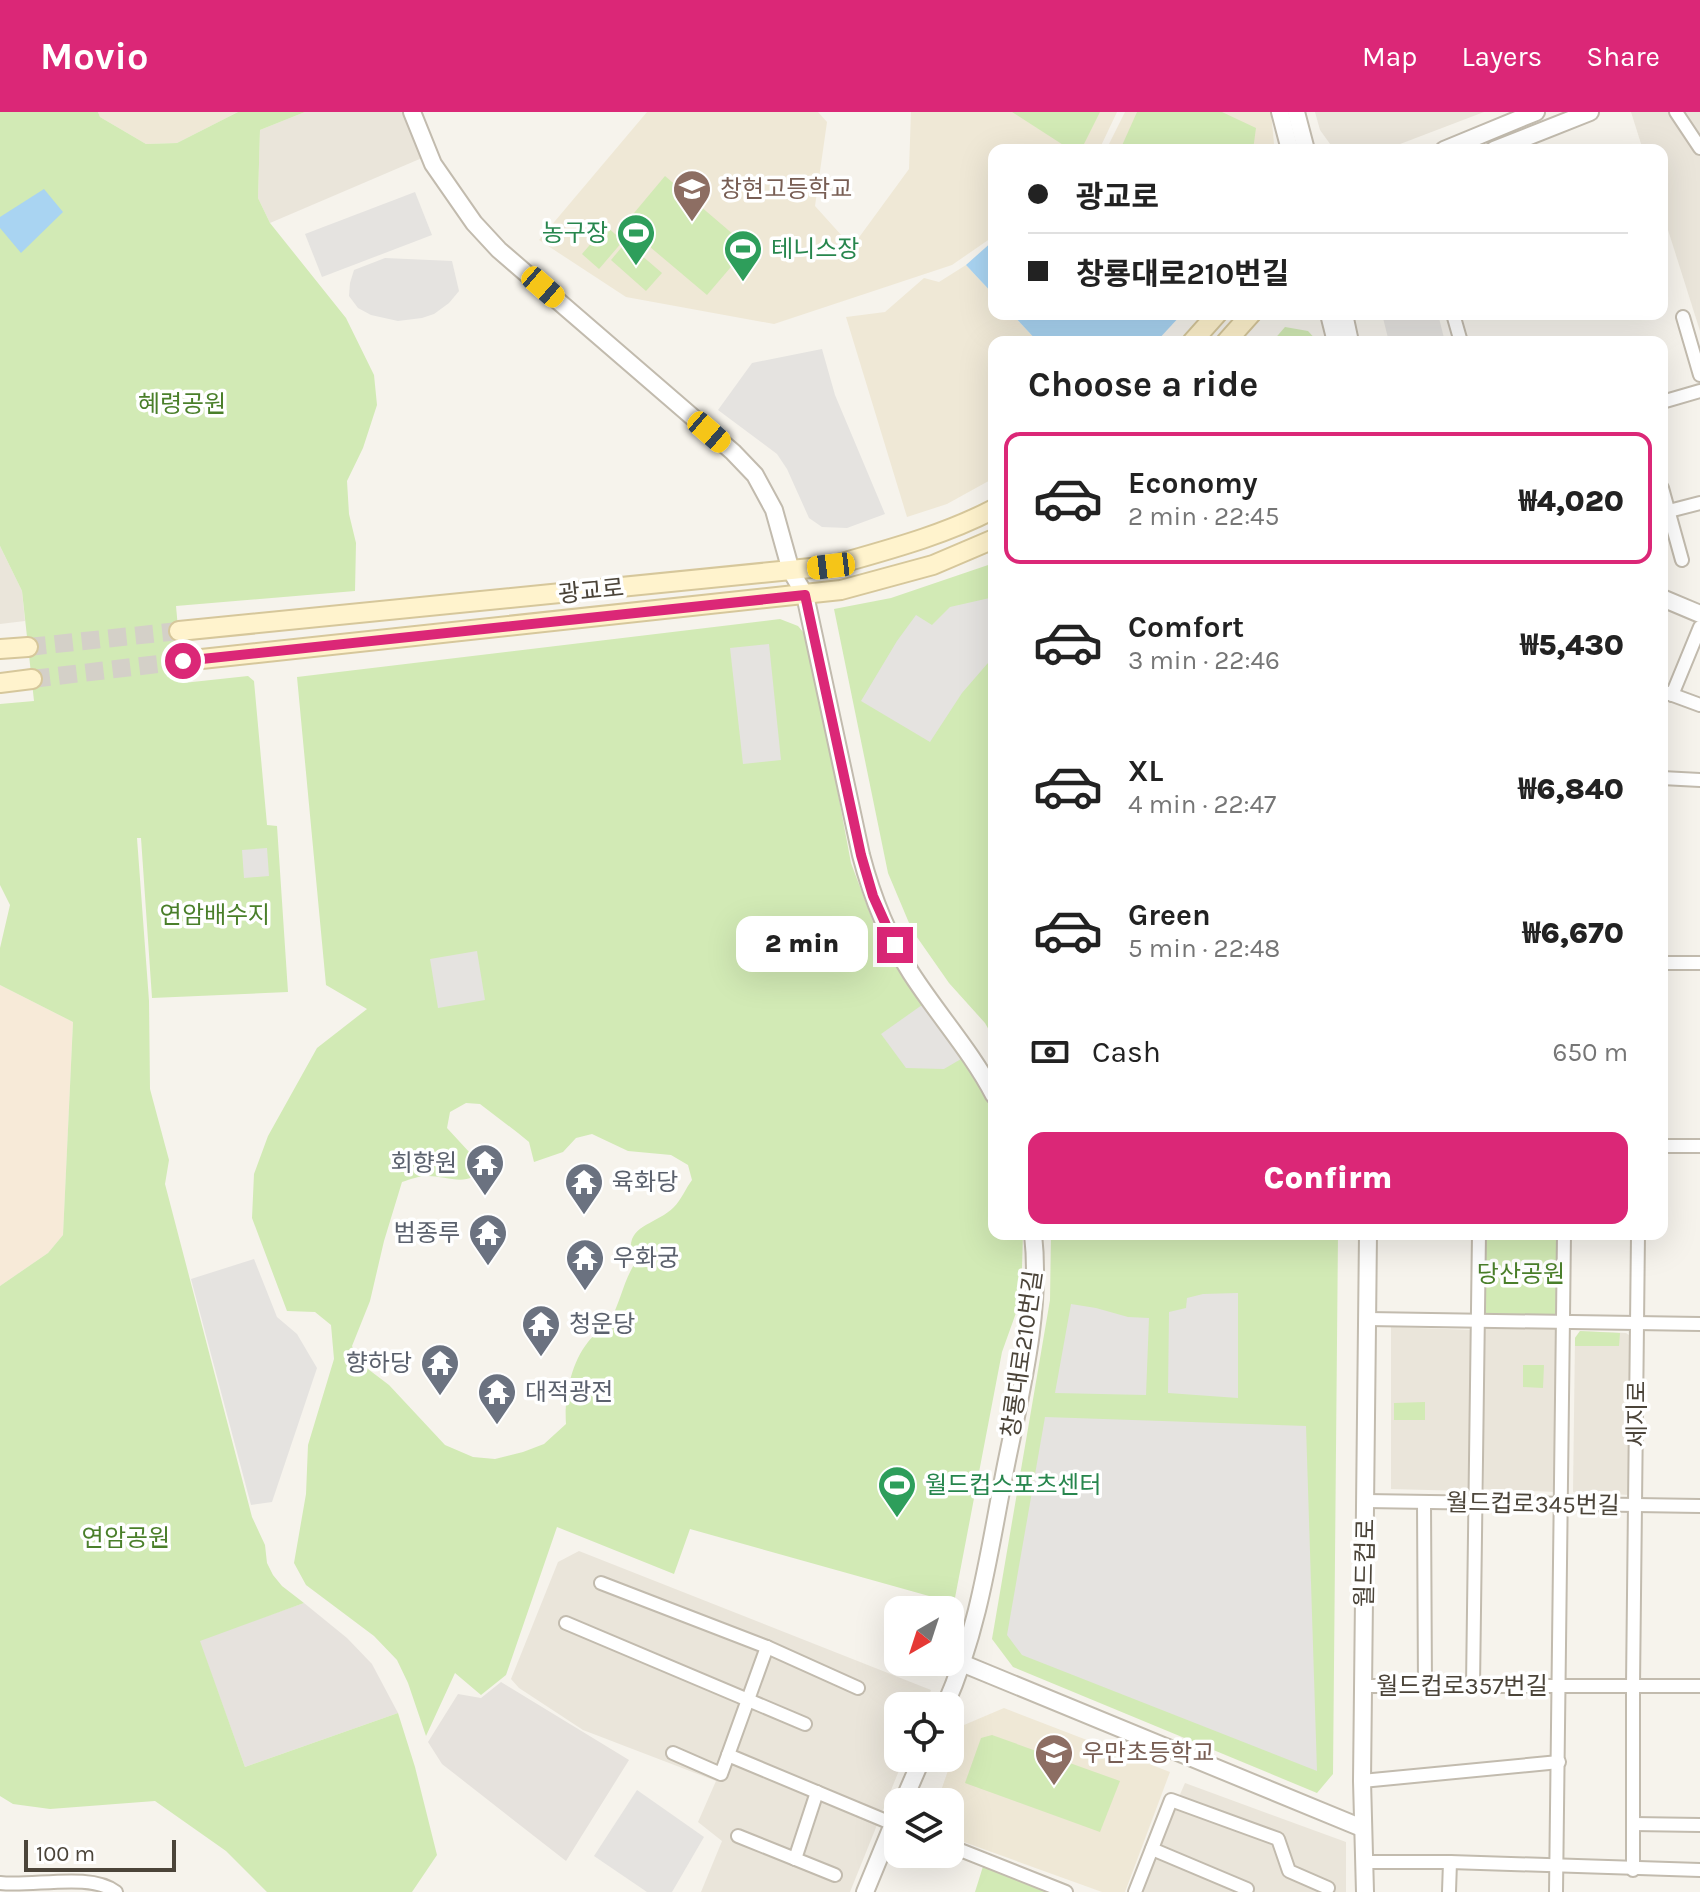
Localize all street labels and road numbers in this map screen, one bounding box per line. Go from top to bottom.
street label: 광교로 [557,574,625,608]
street label: 창룡대로210번길 [996,1269,1048,1439]
street label: 세지로 [1623,1381,1651,1447]
street label: 월드컵로345번길 [1446,1488,1620,1520]
street label: 월드컵로 [1350,1519,1380,1607]
street label: 월드컵로357번길 [1376,1672,1548,1700]

